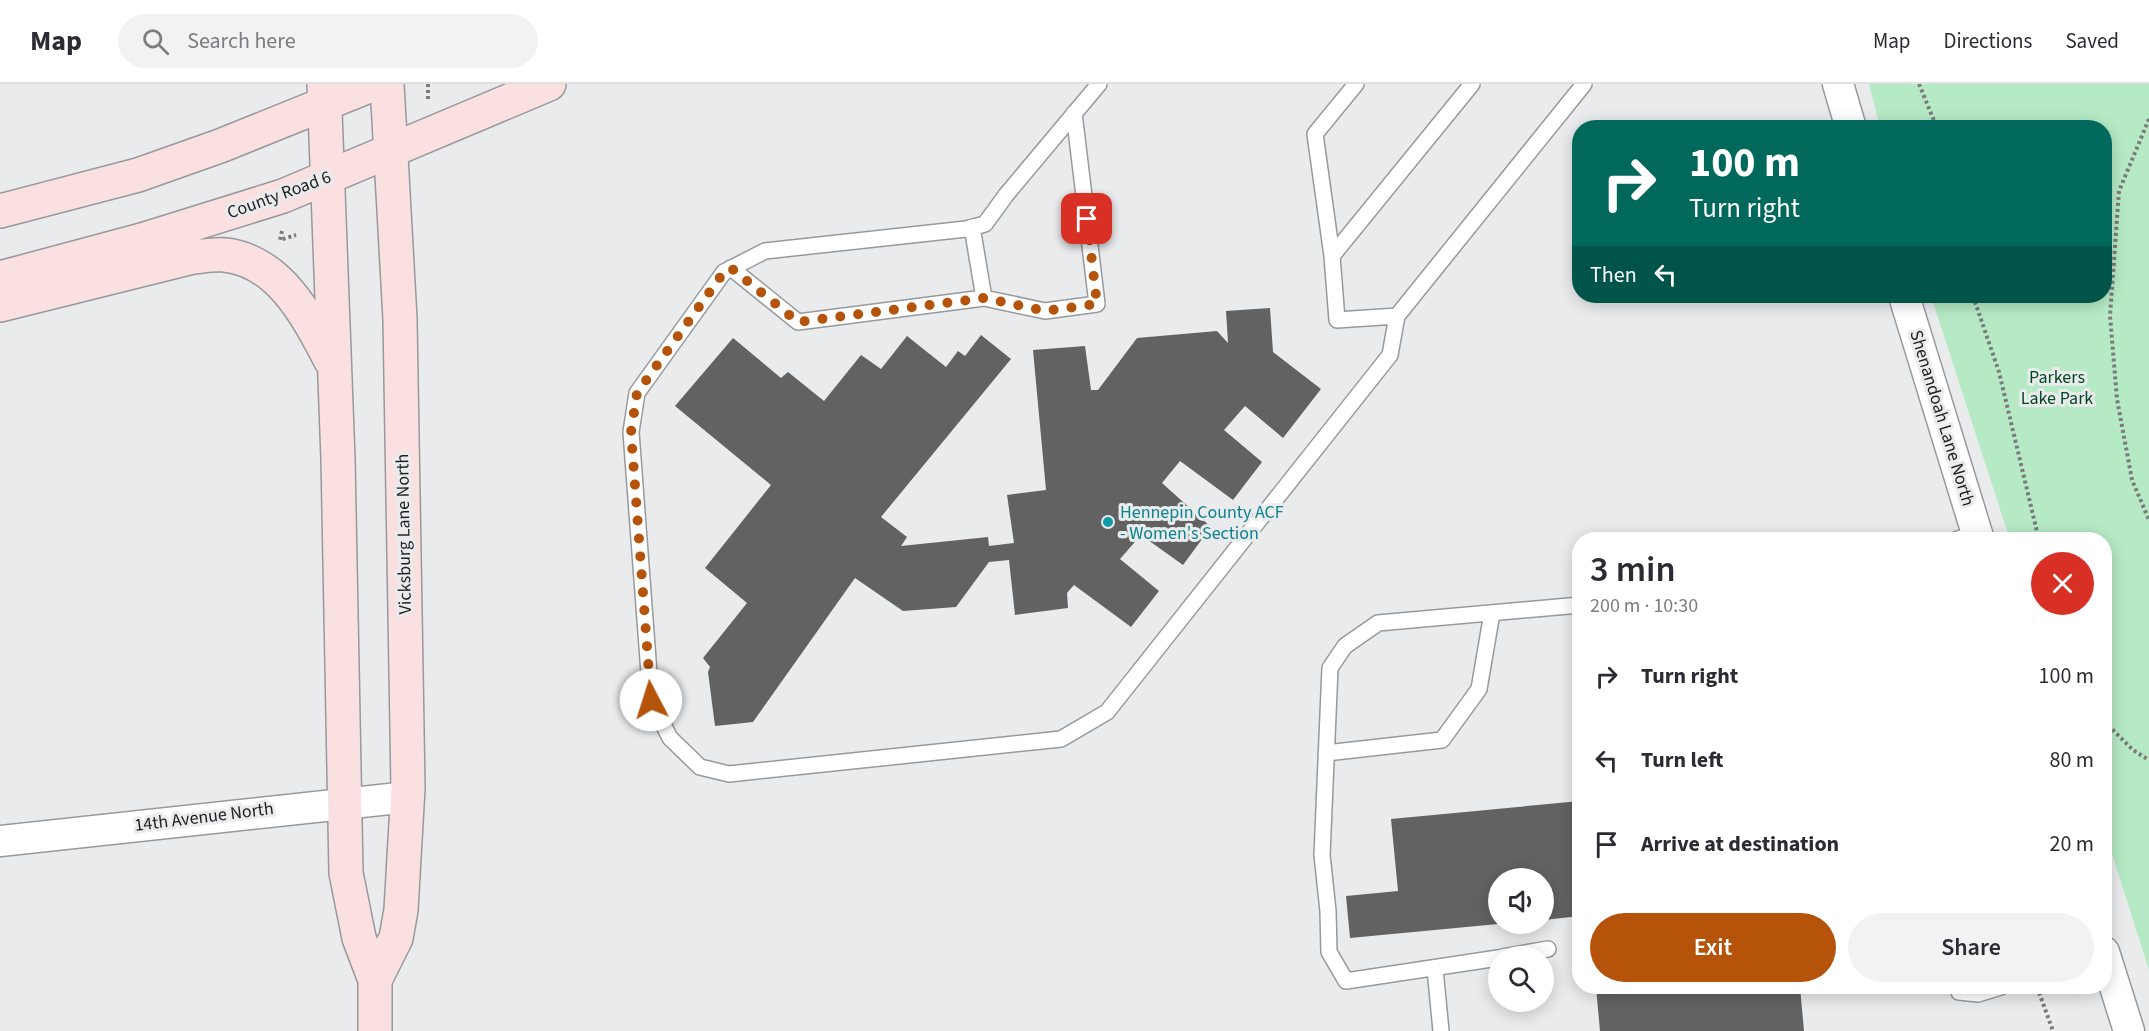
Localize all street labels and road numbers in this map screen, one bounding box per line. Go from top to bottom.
street label: County Road 6 [224,165,335,225]
street label: Shenandoah Lane North [1903,327,1981,509]
street label: Vicksburg Lane North [390,454,418,614]
street label: 14th Avenue North [133,796,275,838]

